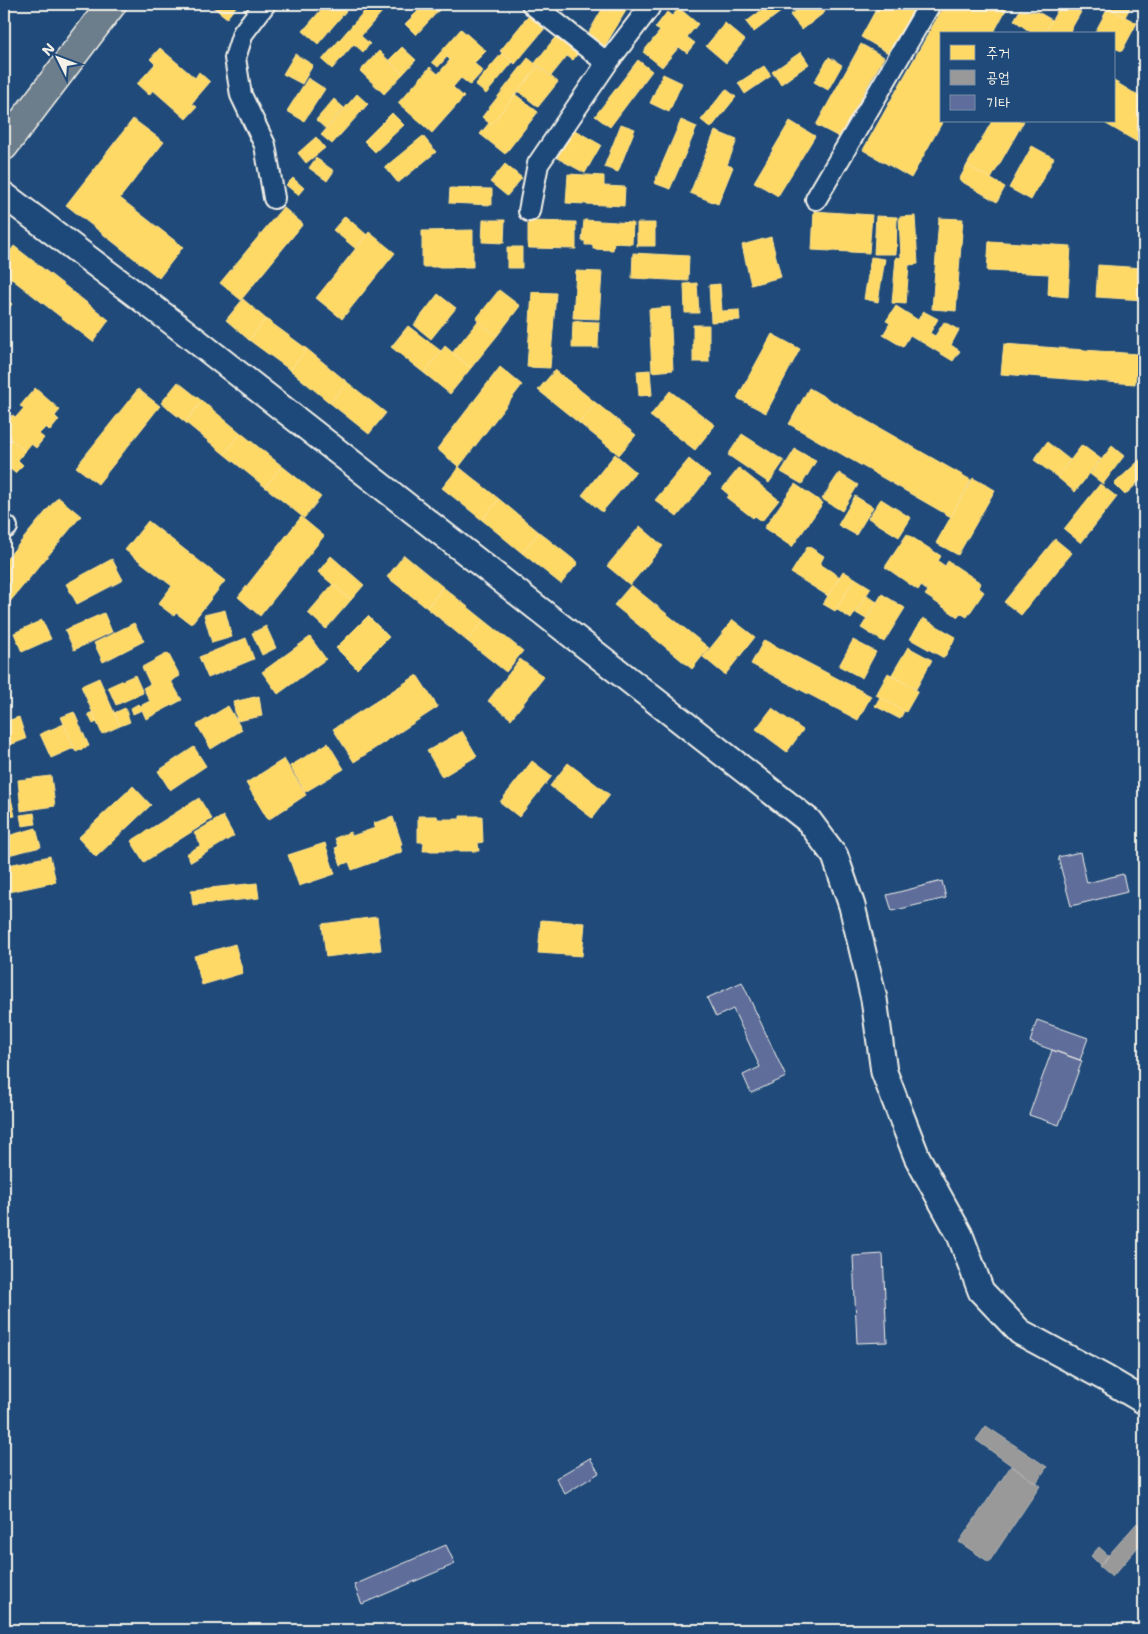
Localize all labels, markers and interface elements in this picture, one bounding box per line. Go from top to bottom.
north arrow [32,32,82,82]
legend [940,32,1116,122]
text: N [38,39,59,59]
text: 주거 [986,43,1010,63]
text: 공업 [986,67,1010,87]
text: 기타 [986,93,1010,113]

